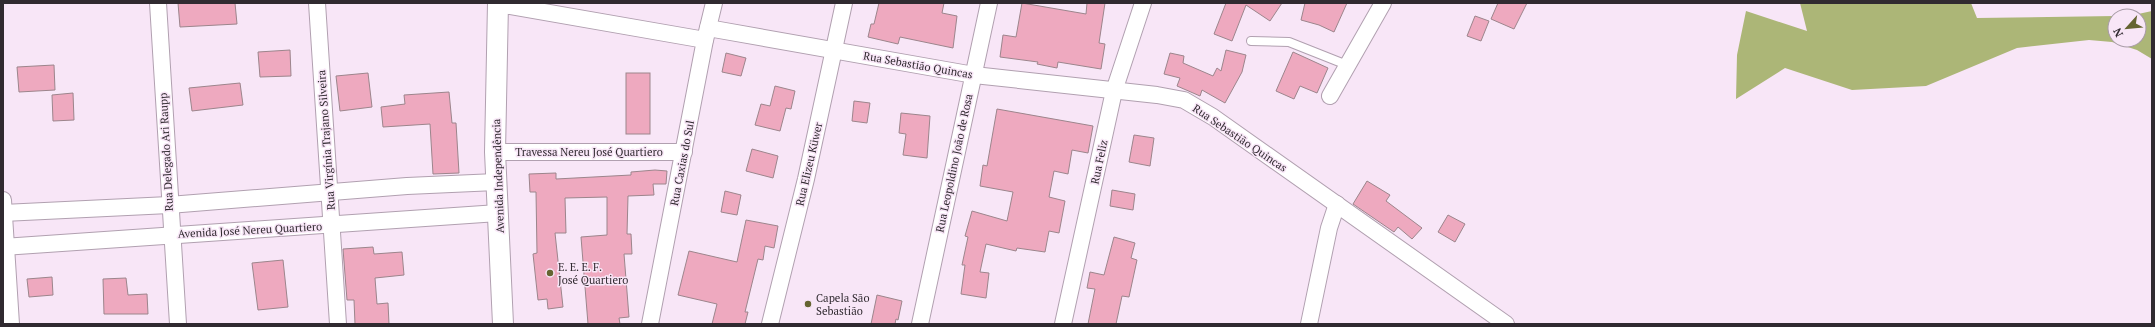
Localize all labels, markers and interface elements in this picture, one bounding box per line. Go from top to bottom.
north arrow [2107,8,2147,48]
text: N [2110,25,2126,39]
street label: Rua Sebastião Quincas [862,48,974,82]
street label: Rua Virgínia Trajano Silveira [314,69,338,210]
street label: Rua Delegado Ari Raupp [156,92,176,212]
street label: Rua Leopoldino João de Rosa [932,92,976,234]
street label: Rua Sebastião Quincas [1190,101,1290,175]
street label: Avenida Independência [489,118,507,233]
street label: Rua Caxias do Sul [667,119,697,207]
street label: Rua Elizeu Küwer [793,120,826,207]
street label: Rua Feliz [1087,139,1111,185]
street label: Travessa Nereu José Quartiero [515,145,663,159]
street label: Avenida José Nereu Quartiero [178,219,322,241]
place label: E. E. E. F. José Quartiero [558,260,628,287]
marker: E. E. E. F. José Quartiero [545,268,555,278]
place label: Capela São Sebastião [816,291,869,318]
marker: Capela São Sebastião [803,299,813,309]

